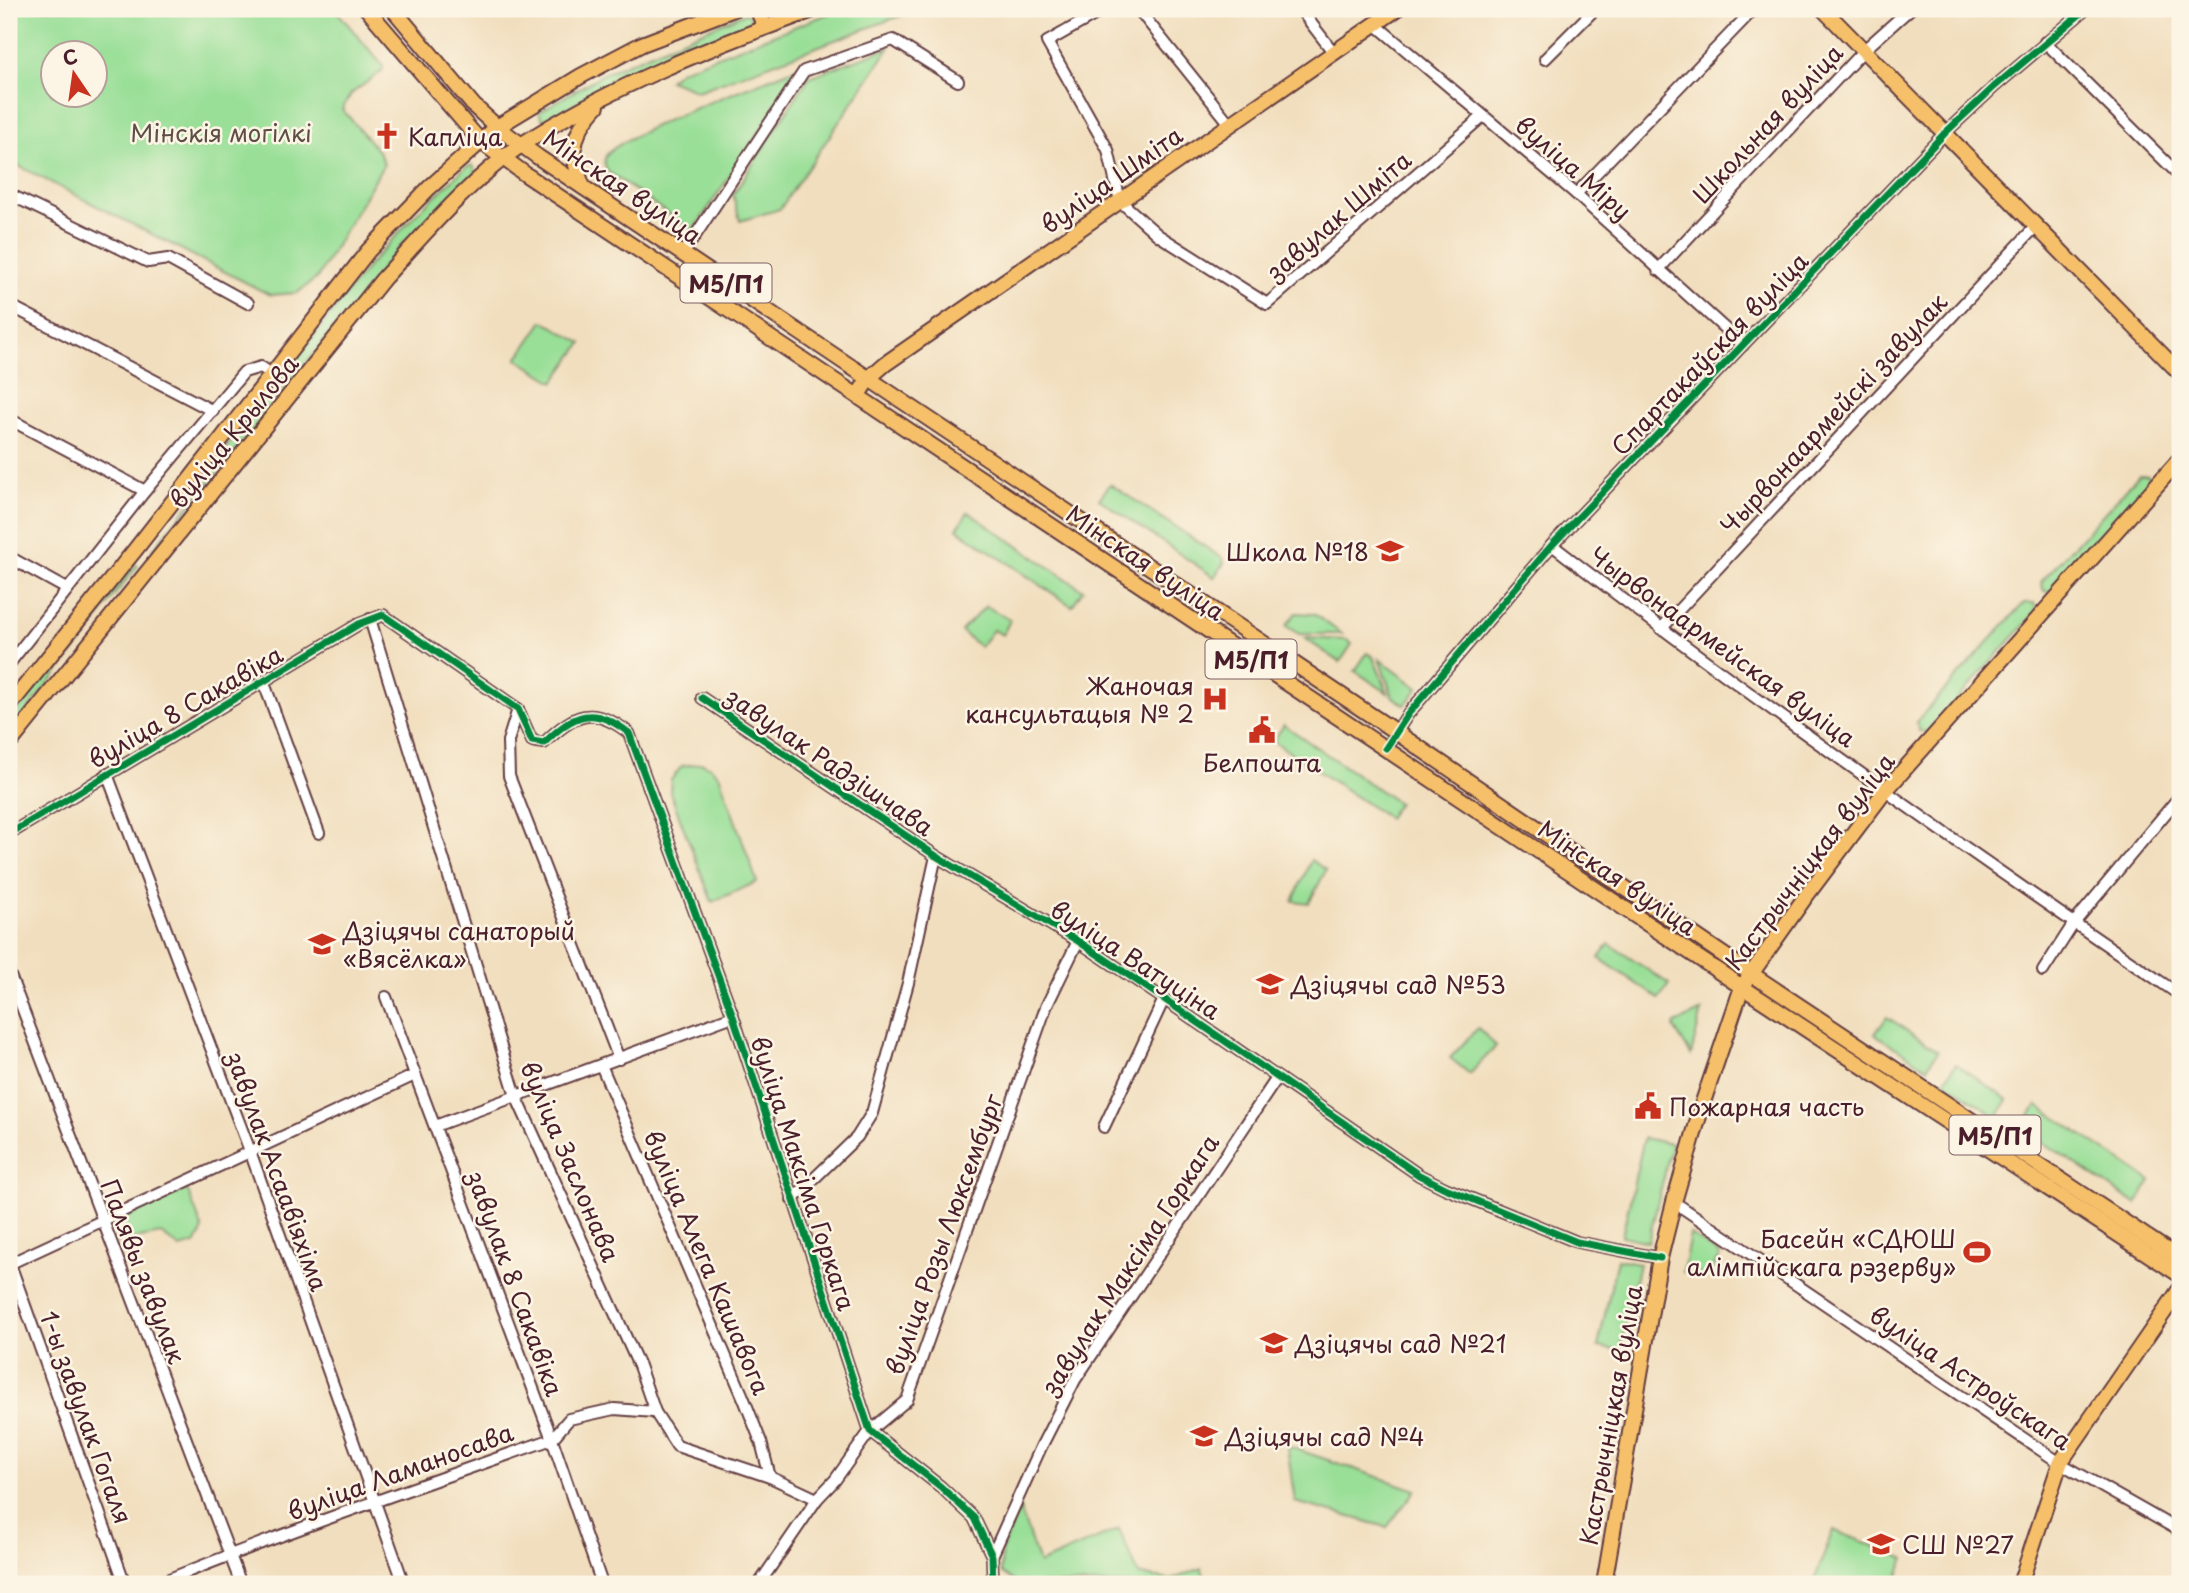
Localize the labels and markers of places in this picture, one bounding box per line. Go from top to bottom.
place label: Капліца [408,118,503,154]
church icon: Капліца [372,121,402,151]
place label: Школа №18 [1226,533,1369,569]
school or university icon: Школа №18 [1375,536,1405,566]
place label: Жаночая кансультацыя № 2 [965,667,1194,731]
hospital icon: Жаночая кансультацыя № 2 [1200,684,1230,714]
public building icon: Белпошта [1247,715,1277,745]
place label: Белпошта [1203,744,1321,780]
place label: Дзіцячы санаторый «Вясёлка» [342,912,575,976]
school or university icon: Дзіцячы санаторый «Вясёлка» [307,929,337,959]
place label: Дзіцячы сад №53 [1290,966,1506,1002]
school or university icon: Дзіцячы сад №53 [1255,969,1285,999]
place label: Пожарная часть [1669,1088,1864,1124]
public building icon: Пожарная часть [1633,1091,1663,1121]
place label: Басейн «СДЮШ алімпійскага рэзерву» [1687,1220,1956,1284]
sports icon: Басейн «СДЮШ алімпійскага рэзерву» [1962,1237,1992,1267]
place label: Дзіцячы сад №21 [1294,1325,1507,1361]
school or university icon: Дзіцячы сад №21 [1259,1328,1289,1358]
place label: Дзіцячы сад №4 [1224,1418,1425,1454]
school or university icon: Дзіцячы сад №4 [1189,1421,1219,1451]
place label: СШ №27 [1902,1526,2014,1562]
school or university icon: СШ №27 [1866,1529,1896,1559]

